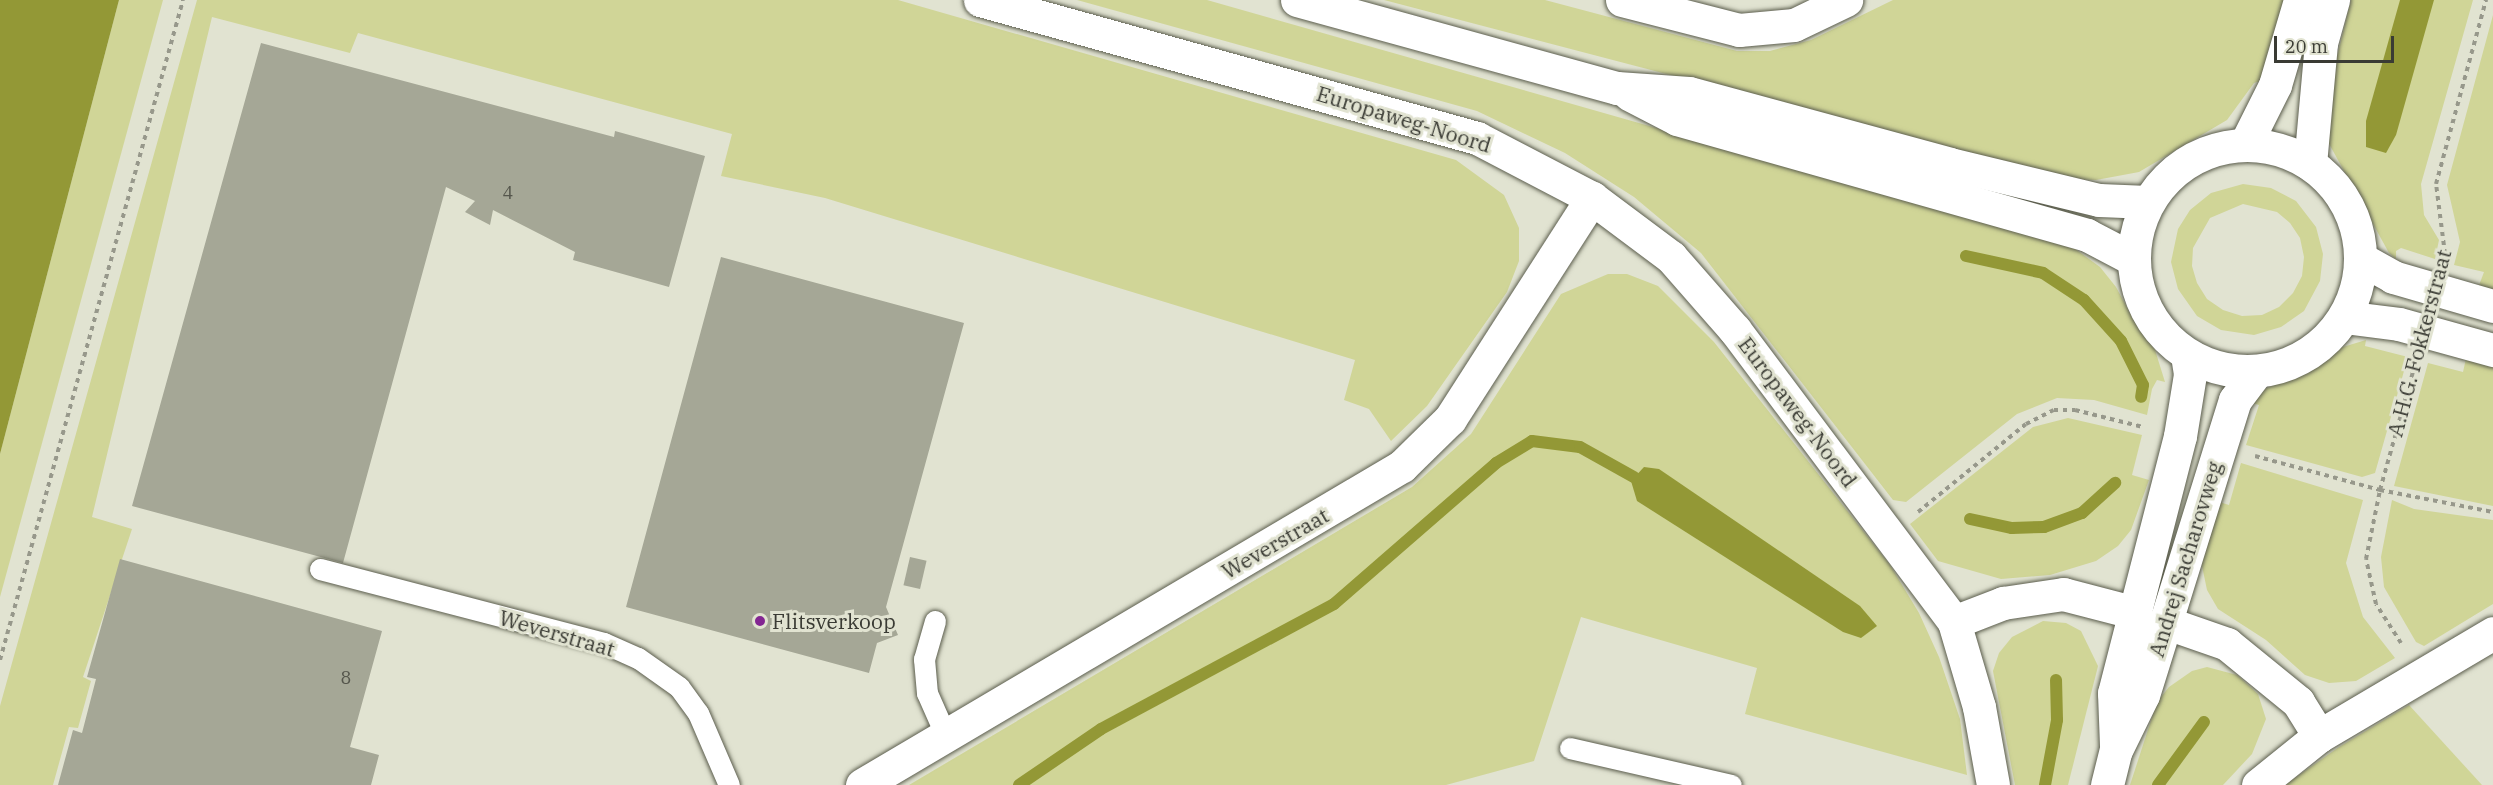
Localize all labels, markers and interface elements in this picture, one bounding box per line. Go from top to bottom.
scale bar [2277,24,2397,62]
text: 20 m [2285,35,2328,58]
street label: Europaweg-Noord [1314,80,1494,158]
house number: 4 [503,182,513,204]
street label: A.H.G. Fokkerstraat [2382,247,2456,439]
street label: Europaweg-Noord [1733,332,1863,492]
street label: Andrej Sacharovweg [2143,458,2227,660]
street label: Weverstraat [1217,502,1333,584]
street label: Weverstraat [496,604,618,662]
place label: Flitsverkoop [772,608,896,634]
marker: Flitsverkoop [753,614,767,628]
house number: 8 [341,667,351,689]

